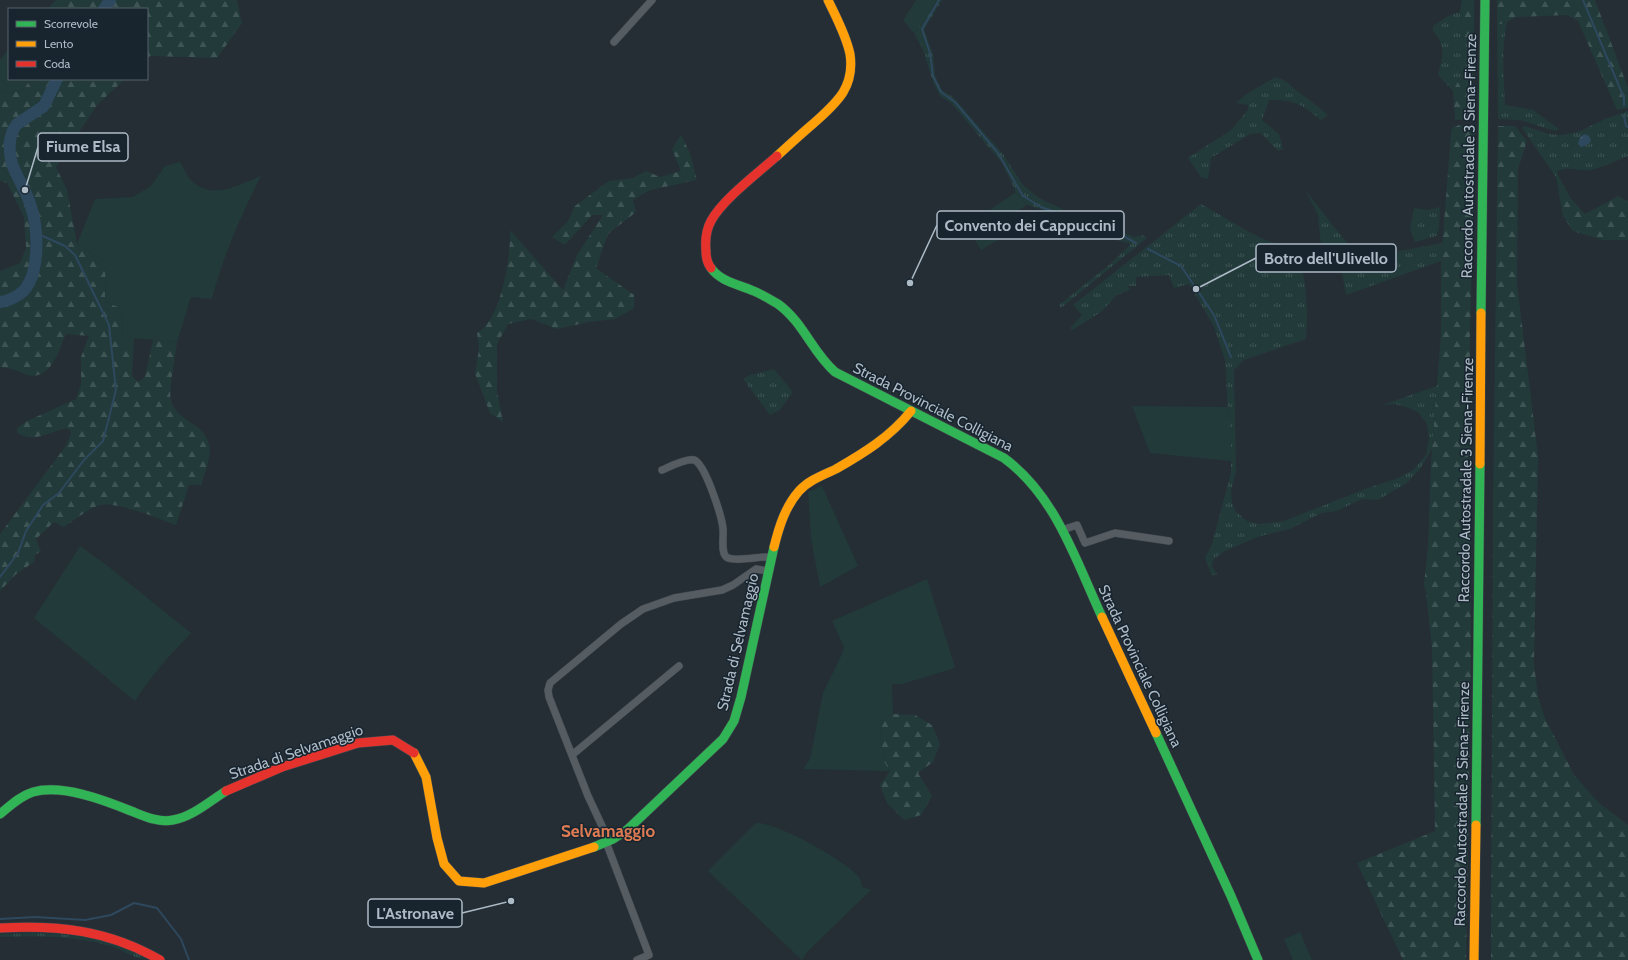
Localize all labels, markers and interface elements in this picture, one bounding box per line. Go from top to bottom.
legend [8,8,148,80]
text: Scorrevole [44,16,98,31]
street label: Raccordo Autostradale 3 Siena-Firenze [1458,33,1480,278]
text: Lento [44,36,74,51]
text: Coda [44,56,70,71]
callout: Fiume Elsa [38,133,128,161]
text: Fiume Elsa [46,137,120,156]
callout: Convento dei Cappuccini [937,211,1124,239]
text: Convento dei Cappuccini [945,216,1115,235]
callout: Botro dell'Ulivello [1256,244,1396,272]
text: Botro dell'Ulivello [1264,249,1388,268]
street label: Raccordo Autostradale 3 Siena-Firenze [1455,357,1477,602]
street label: Strada Provinciale Colligiana [850,359,1017,456]
street label: Strada di Selvamaggio [713,571,763,713]
street label: Strada Provinciale Colligiana [1094,582,1186,751]
street label: Raccordo Autostradale 3 Siena-Firenze [1451,681,1473,926]
street label: Strada di Selvamaggio [227,721,365,783]
district label: Selvamaggio [561,821,655,841]
callout: L'Astronave [368,899,462,927]
text: L'Astronave [376,904,454,923]

